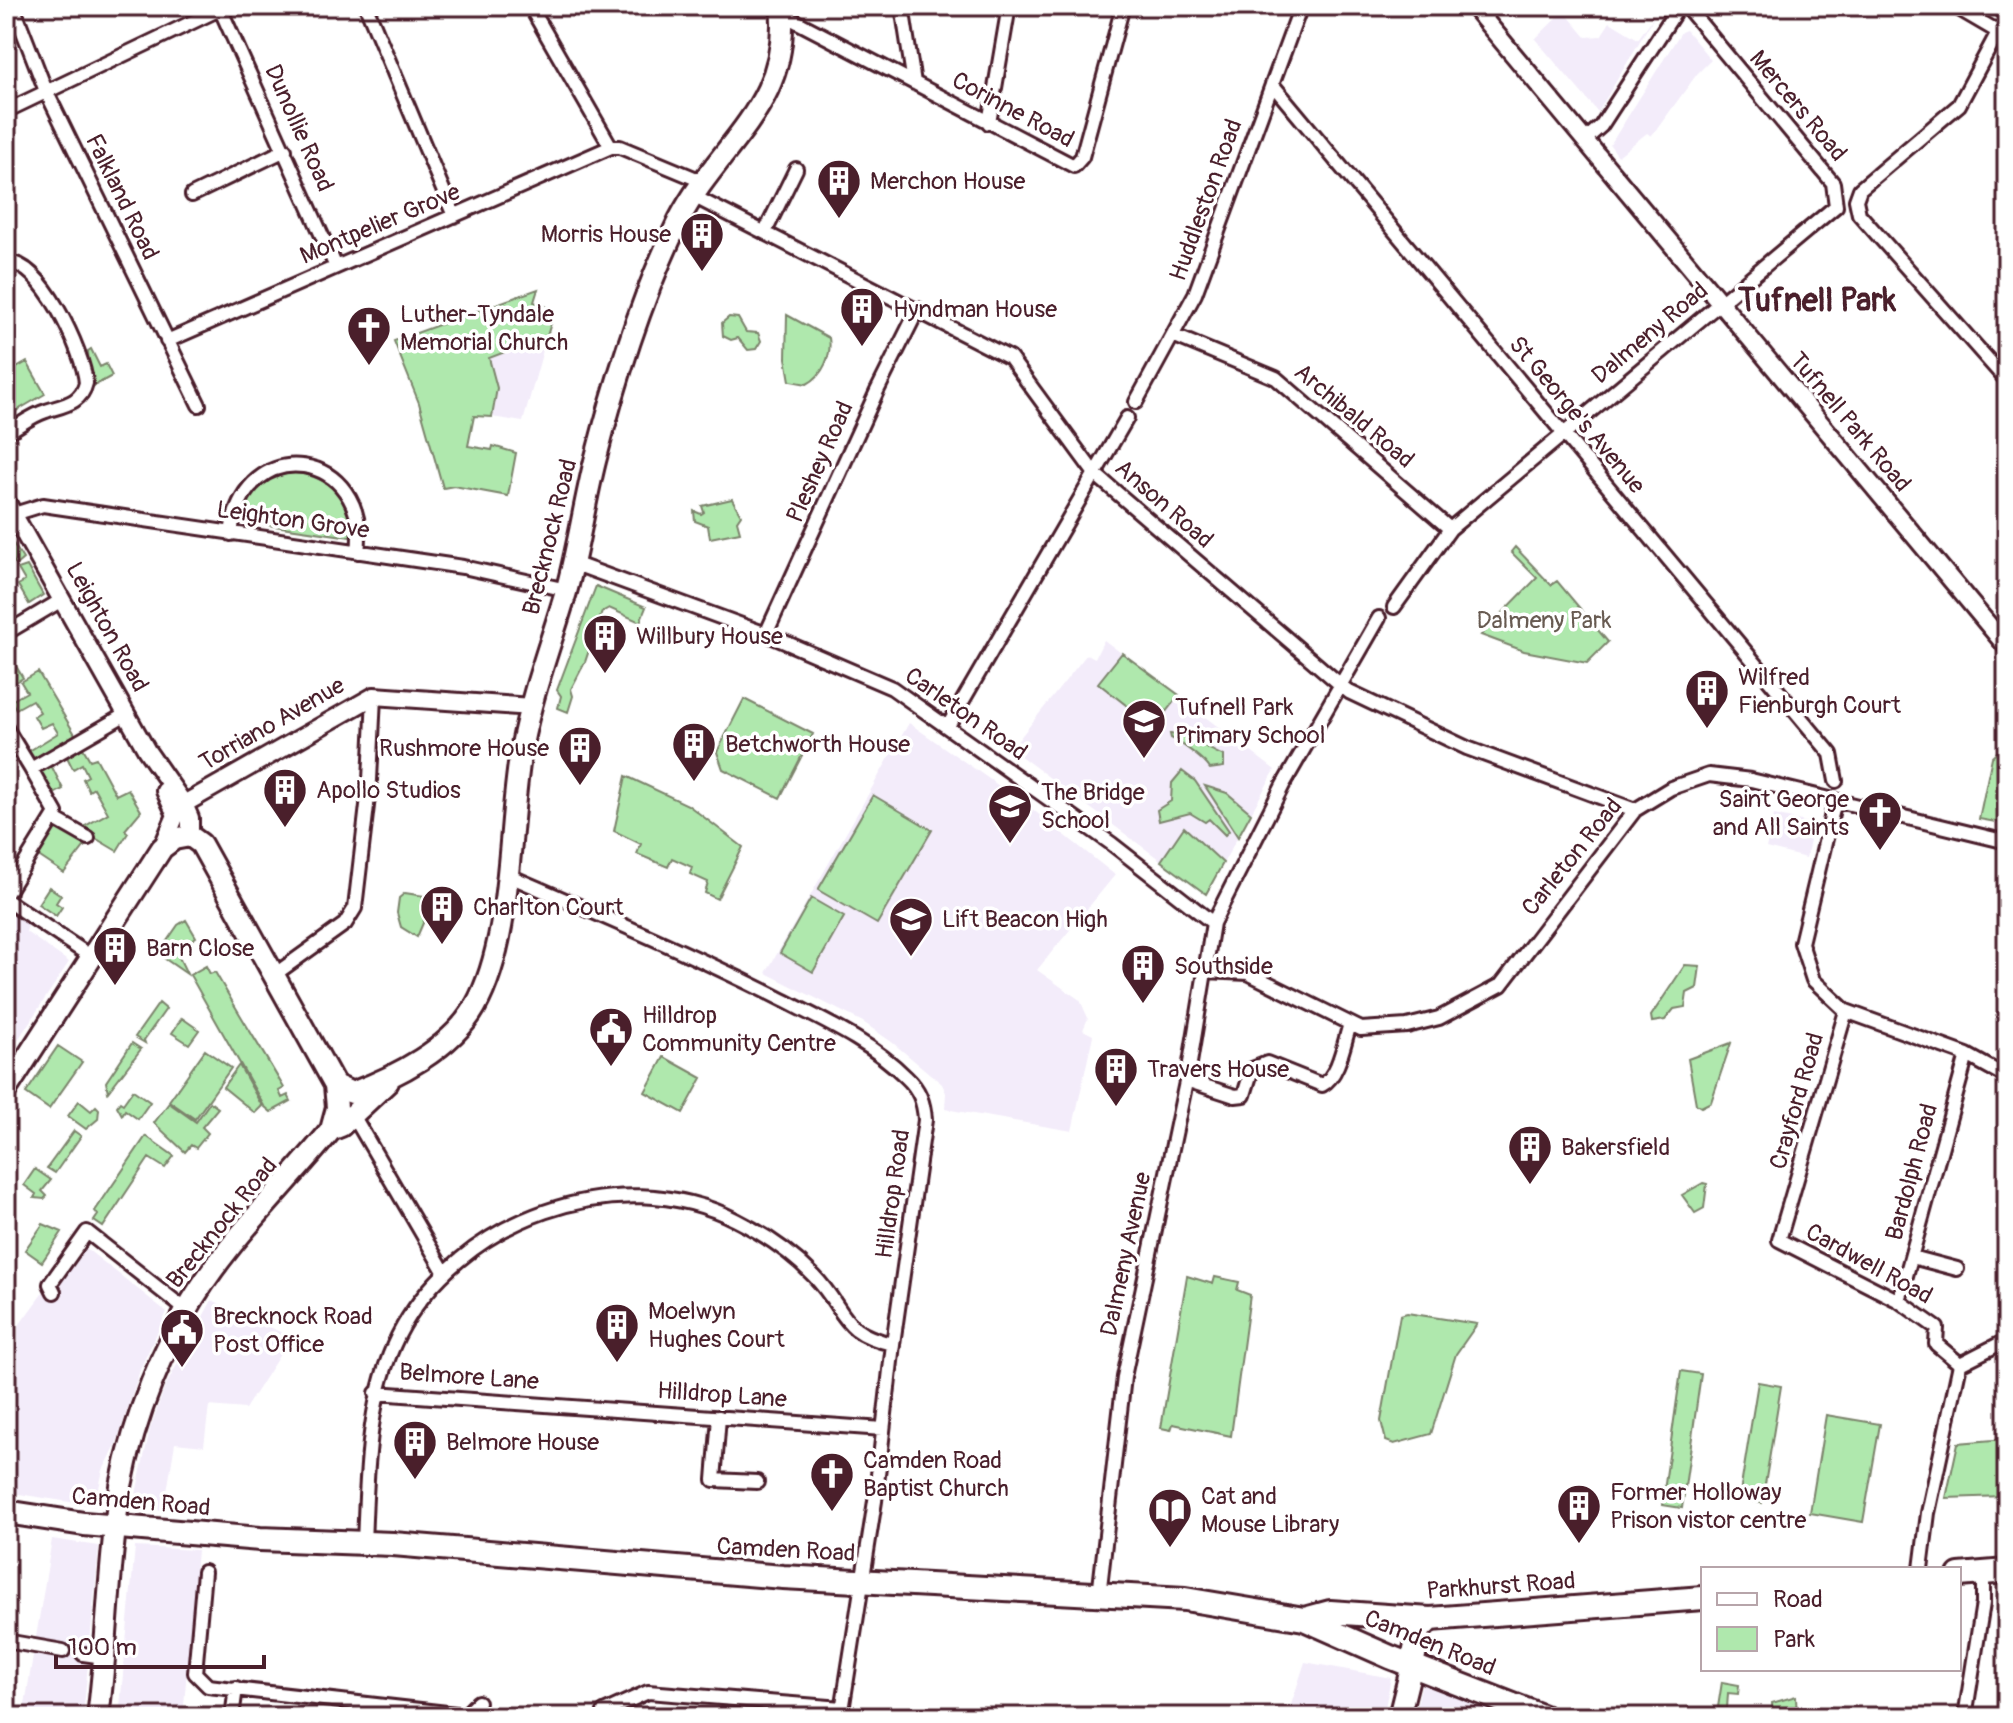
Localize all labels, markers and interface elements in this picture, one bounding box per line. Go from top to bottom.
street label: Mercers Road [1743,45,1853,167]
street label: Dunollie Road [258,60,340,196]
street label: Corinne Road [947,66,1079,154]
street label: Huddleston Road [1163,115,1249,285]
street label: Falkland Road [79,129,165,265]
building icon: Merchon House [815,157,863,220]
place label: Merchon House [870,167,1025,196]
street label: Montpelier Grove [296,177,465,271]
building icon: Morris House [678,210,726,273]
place label: Morris House [541,220,671,249]
street label: Dalmeny Road [1586,276,1714,390]
district label: Tufnell Park [1737,281,1897,321]
building icon: Hyndman House [838,285,886,348]
place label: Hyndman House [893,295,1057,324]
place label: Luther-Tyndale Memorial Church [400,300,568,357]
church icon: Luther-Tyndale Memorial Church [345,304,393,367]
street label: St George's Avenue [1503,330,1651,500]
street label: Tufnell Park Road [1783,346,1917,498]
street label: Archibald Road [1288,358,1420,474]
street label: Pleshey Road [780,397,860,527]
street label: Anson Road [1109,454,1219,554]
street label: Brecknock Road [517,456,583,618]
street label: Leighton Grove [215,495,371,545]
street label: Leighton Road [59,557,155,697]
park label: Dalmeny Park [1476,606,1612,635]
building icon: Willbury House [581,612,629,675]
place label: Willbury House [636,622,783,651]
street label: Carleton Road [899,661,1033,767]
place label: Wilfred Fienburgh Court [1738,663,1901,720]
building icon: Wilfred Fienburgh Court [1683,667,1731,730]
street label: Torriano Avenue [194,671,350,777]
place label: Tufnell Park Primary School [1175,693,1325,750]
school or university icon: Tufnell Park Primary School [1120,697,1168,760]
building icon: Betchworth House [670,720,718,783]
building icon: Rushmore House [556,724,604,787]
place label: Betchworth House [725,730,910,759]
place label: Rushmore House [379,734,549,763]
building icon: Apollo Studios [261,766,309,829]
place label: Apollo Studios [316,776,461,805]
place label: The Bridge School [1041,778,1145,835]
school or university icon: The Bridge School [986,782,1034,845]
place label: Saint George and All Saints [1713,785,1849,842]
church icon: Saint George and All Saints [1856,789,1904,852]
street label: Carleton Road [1516,792,1628,922]
building icon: Charlton Court [418,883,466,946]
place label: Charlton Court [473,893,624,922]
school or university icon: Lift Beacon High [887,895,935,958]
place label: Lift Beacon High [942,905,1108,934]
building icon: Barn Close [91,924,139,987]
place label: Barn Close [146,934,254,963]
building icon: Southside [1119,942,1167,1005]
place label: Southside [1174,952,1273,981]
place label: Hilldrop Community Centre [642,1001,836,1058]
public building icon: Hilldrop Community Centre [587,1005,635,1068]
street label: Crayford Road [1764,1029,1830,1173]
building icon: Travers House [1092,1045,1140,1108]
place label: Travers House [1147,1055,1289,1084]
street label: Bardolph Road [1880,1101,1944,1243]
building icon: Bakersfield [1506,1123,1554,1186]
street label: Hilldrop Road [870,1128,916,1260]
place label: Bakersfield [1561,1133,1670,1162]
street label: Brecknock Road [160,1152,284,1294]
street label: Dalmeny Avenue [1094,1169,1158,1339]
street label: Cardwell Road [1801,1217,1937,1311]
place label: Moelwyn Hughes Court [648,1297,785,1354]
building icon: Moelwyn Hughes Court [593,1301,641,1364]
place label: Brecknock Road Post Office [213,1302,373,1359]
public building icon: Brecknock Road Post Office [158,1306,206,1369]
street label: Belmore Lane [398,1358,540,1396]
street label: Hilldrop Lane [656,1376,788,1414]
building icon: Belmore House [391,1418,439,1481]
place label: Belmore House [446,1428,599,1457]
place label: Camden Road Baptist Church [863,1446,1009,1503]
church icon: Camden Road Baptist Church [808,1450,856,1513]
place label: Former Holloway Prison vistor centre [1610,1478,1807,1535]
street label: Camden Road [70,1481,212,1523]
place label: Cat and Mouse Library [1201,1482,1339,1539]
building icon: Former Holloway Prison vistor centre [1555,1482,1603,1545]
library icon: Cat and Mouse Library [1146,1486,1194,1549]
street label: Camden Road [716,1532,856,1568]
street label: Parkhurst Road [1426,1566,1576,1606]
legend [1701,1567,1961,1671]
text: Road [1773,1585,1823,1614]
street label: Camden Road [1360,1603,1500,1683]
scale bar [56,1619,264,1669]
text: Park [1773,1625,1815,1654]
text: 100 m [68,1633,137,1662]

